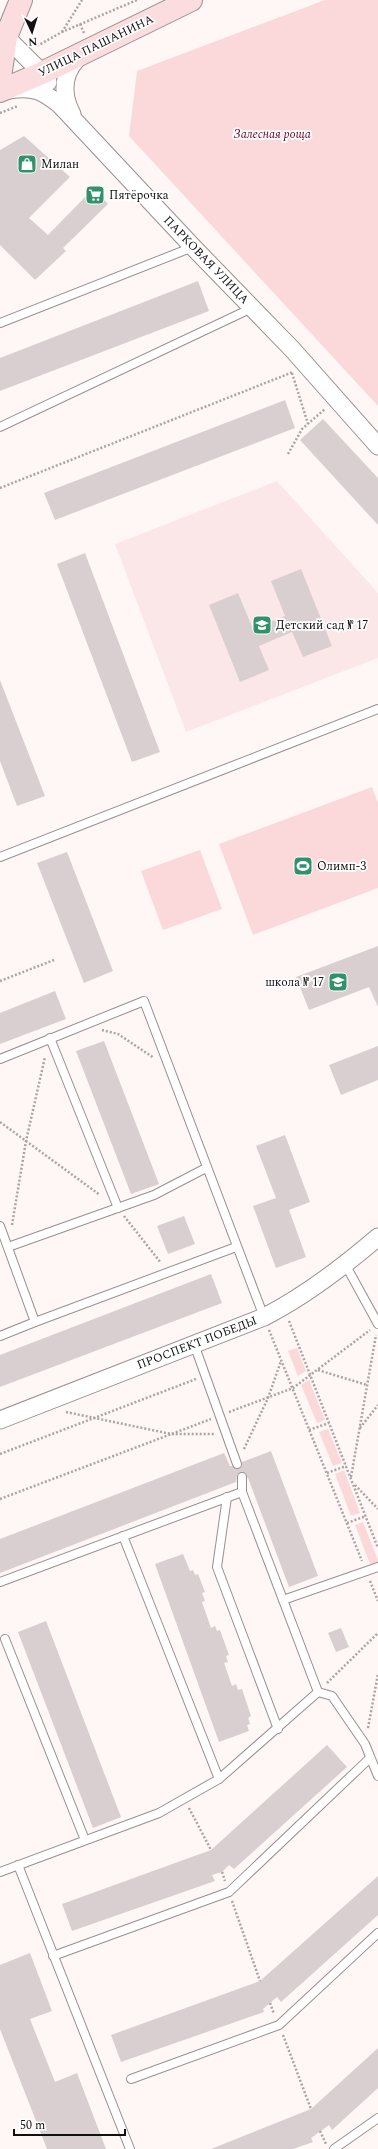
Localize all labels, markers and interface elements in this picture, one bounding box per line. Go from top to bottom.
street label: УЛИЦА ПАШАНИНА [35,10,157,82]
north arrow [12,12,52,52]
text: N [28,33,38,50]
park label: Залесная роща [233,125,311,144]
shop icon: Милан [16,153,38,175]
place label: Милан [41,155,79,174]
supermarket icon: Пятёрочка [84,184,106,206]
place label: Пятёрочка [109,186,169,205]
street label: ПАРКОВАЯ УЛИЦА [159,211,253,309]
school or university icon: Детский сад № 17 [251,614,273,636]
place label: Детский сад № 17 [276,616,368,635]
sports icon: Олимп-3 [292,855,314,877]
place label: Олимп-3 [317,857,366,876]
school or university icon: школа № 17 [327,971,349,993]
place label: школа № 17 [265,973,324,992]
street label: ПРОСПЕКТ ПОБЕДЫ [134,1311,260,1375]
scale bar [14,2111,125,2137]
text: 50 m [20,2116,45,2135]

